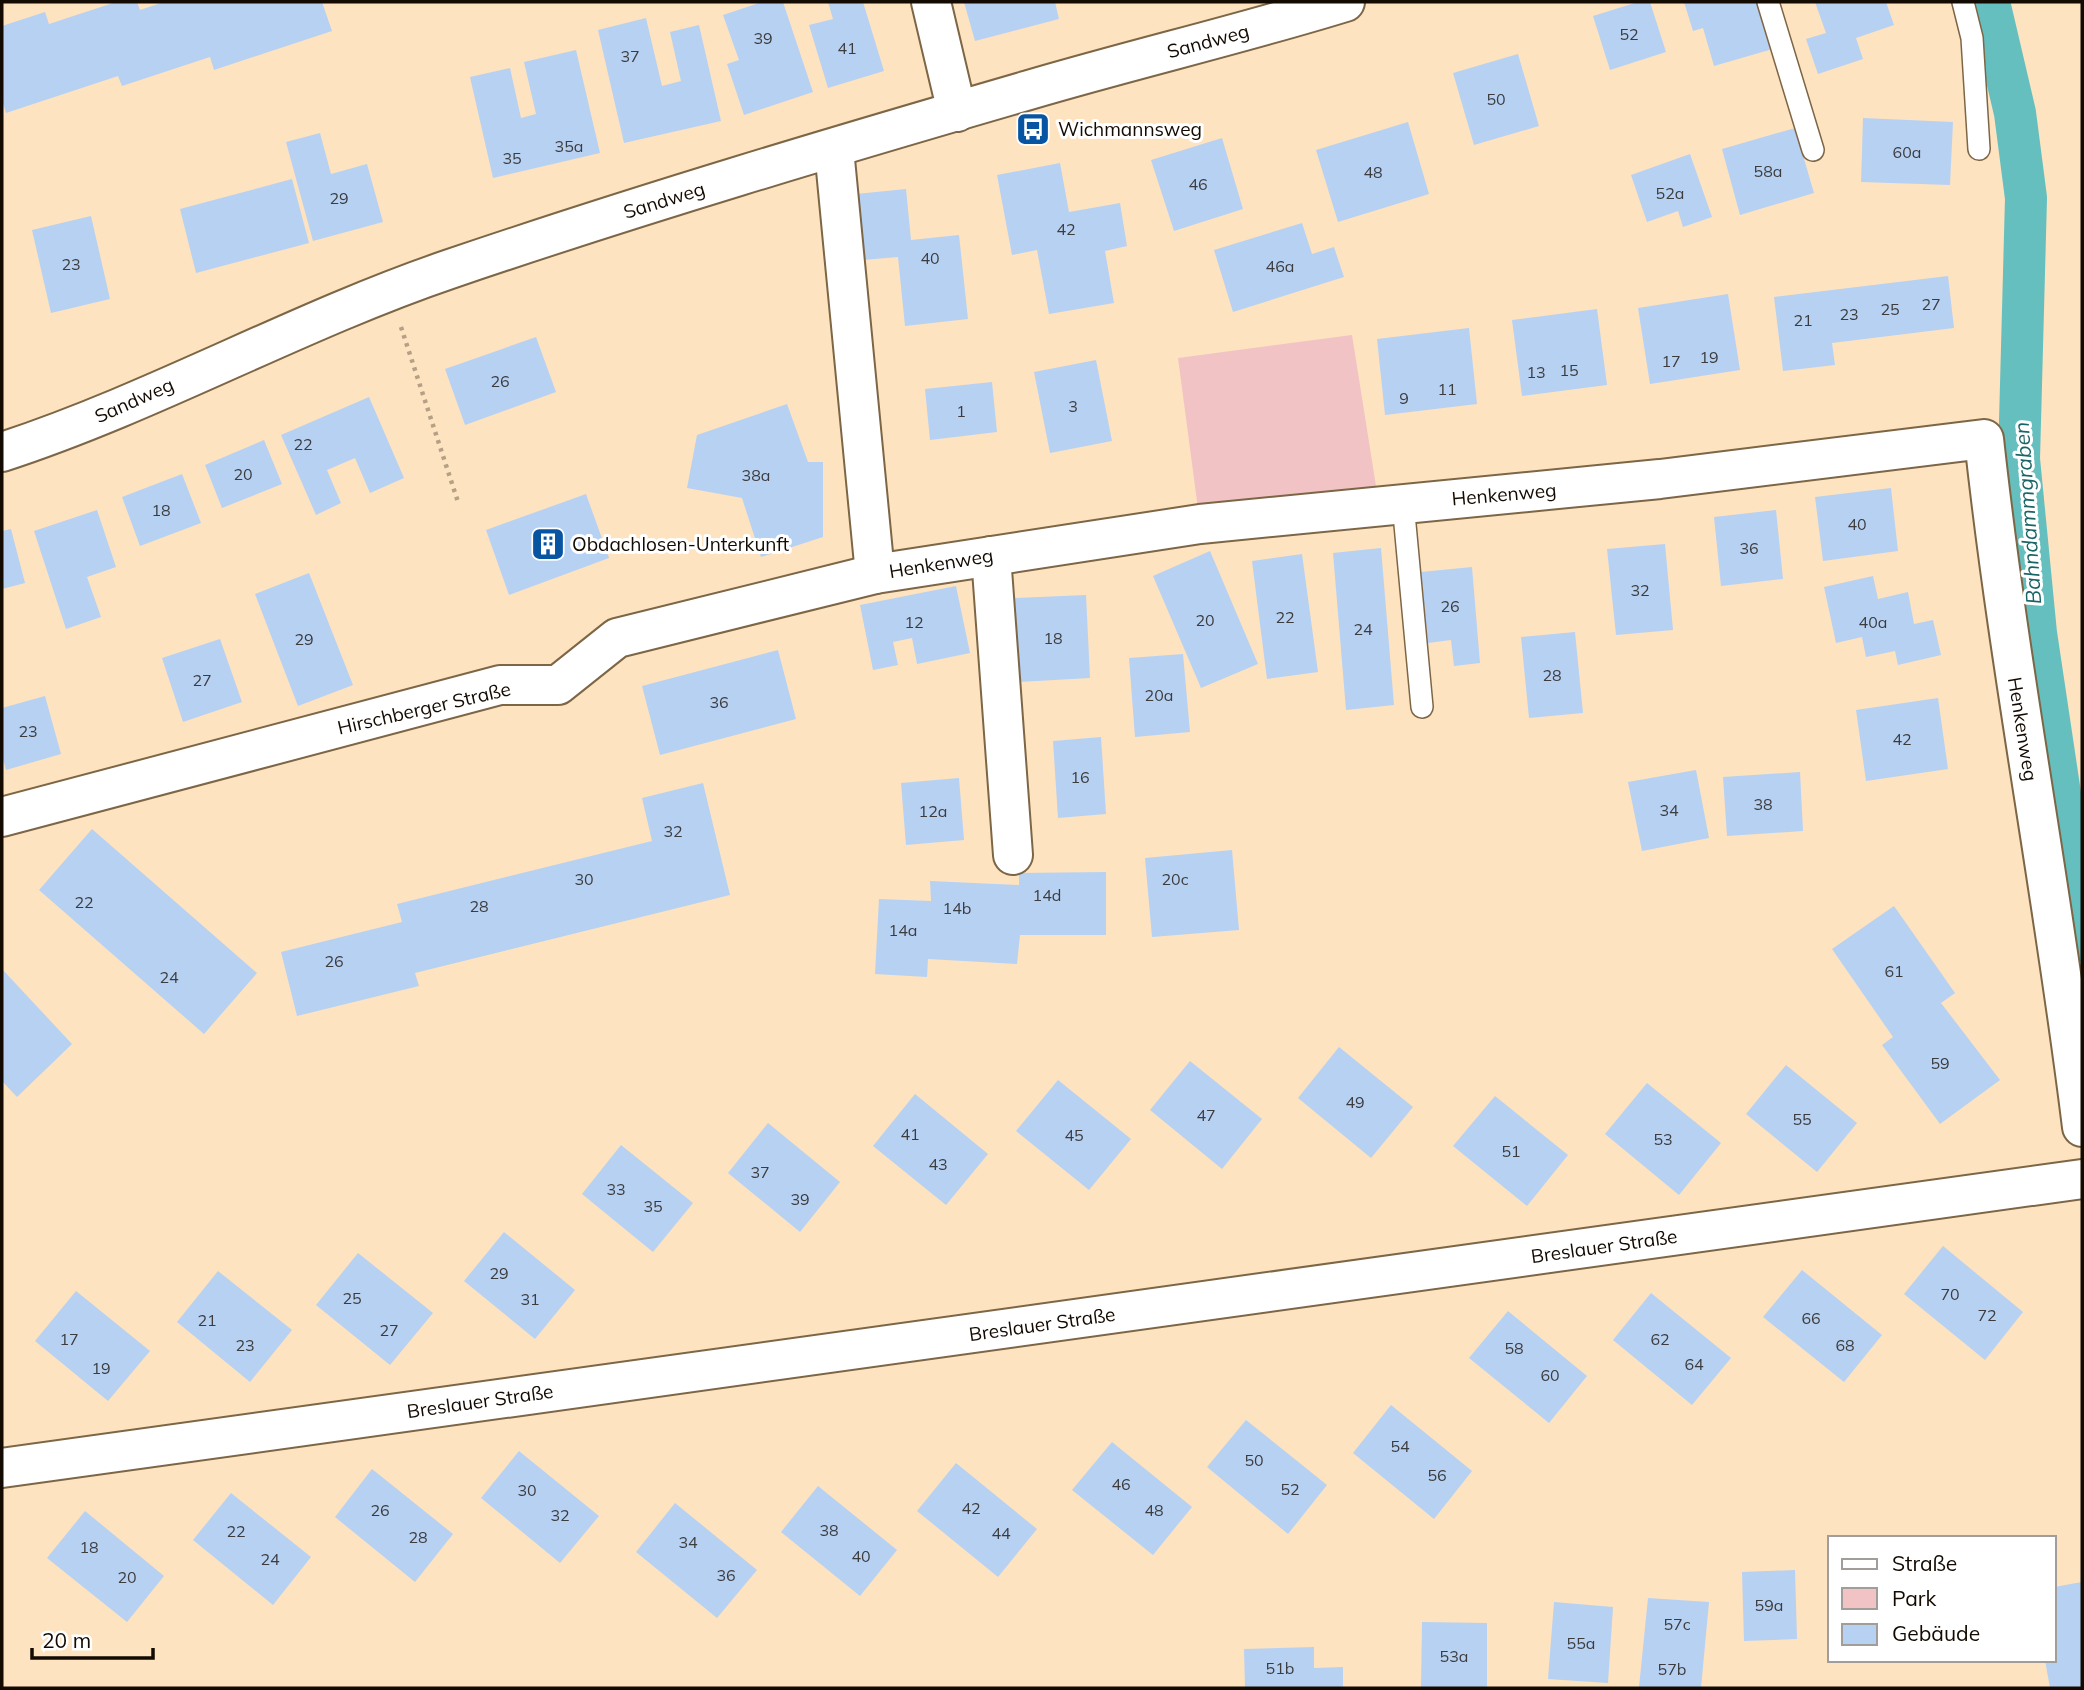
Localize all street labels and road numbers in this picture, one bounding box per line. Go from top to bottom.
street label: Sandweg [1164,19,1252,63]
street label: Sandweg [620,176,708,224]
street label: Sandweg [91,372,177,428]
street label: Henkenweg [1451,477,1557,511]
street label: Henkenweg [887,543,995,583]
street label: Henkenweg [2003,675,2043,783]
street label: Hirschberger Straße [335,676,513,740]
street label: Breslauer Straße [1529,1224,1679,1268]
street label: Breslauer Straße [967,1302,1117,1346]
street label: Breslauer Straße [405,1379,555,1423]

